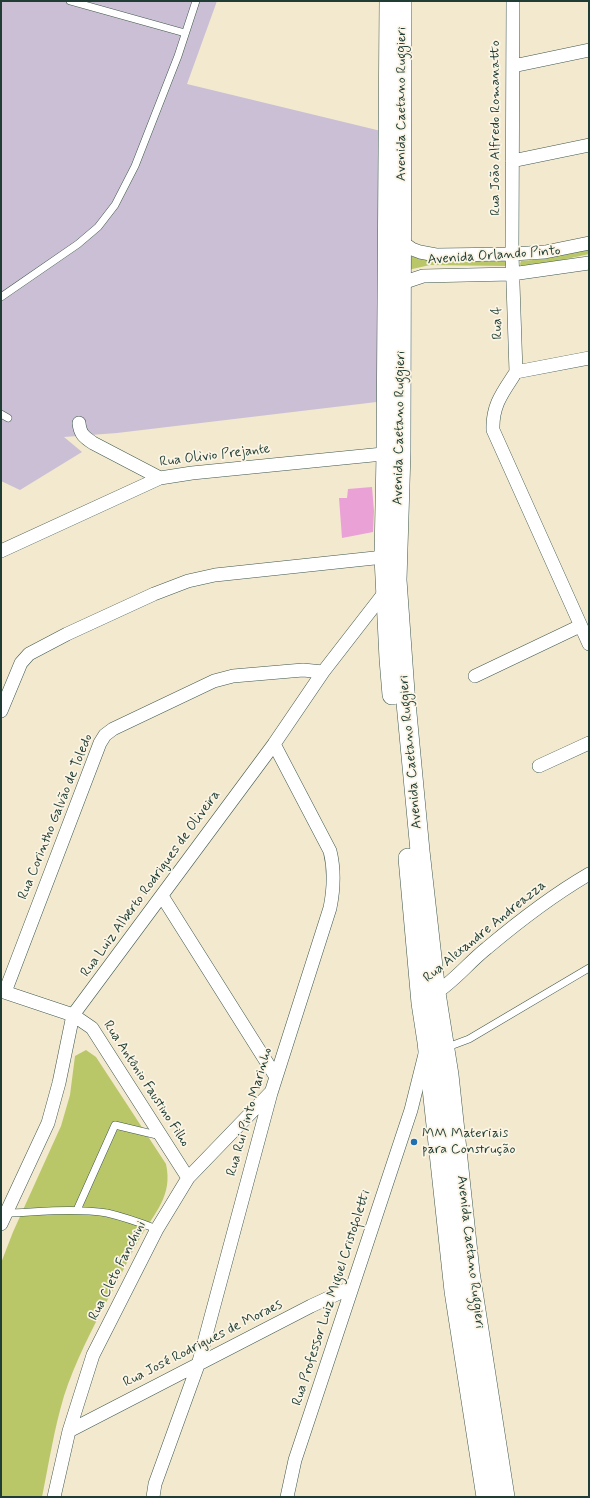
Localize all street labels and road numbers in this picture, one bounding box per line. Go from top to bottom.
street label: Avenida Caetano Ruggieri [394,27,410,181]
street label: Rua João Alfredo Romanatto [488,40,504,216]
street label: Avenida Orlando Pinto [427,243,561,269]
street label: Rua 4 [489,306,507,340]
street label: Avenida Caetano Ruggieri [390,351,410,505]
street label: Rua Olivio Prejante [159,441,271,471]
street label: Avenida Caetano Ruggieri [396,674,426,830]
street label: Rua Corintho Galvão de Toledo [15,732,97,902]
street label: Rua Luiz Alberto Rodrigues de Oliveira [78,787,224,981]
street label: Rua Alexandre Andreazza [420,877,550,987]
street label: Rua Antônio Faustino Filho [99,1018,193,1150]
street label: Rua Rui Pinto Marinho [224,1046,276,1178]
street label: Avenida Caetano Ruggieri [452,1174,488,1330]
street label: Rua Professor Luiz Miguel Cristofoletti [289,1188,375,1408]
street label: Rua Cleto Fanchini [86,1218,150,1324]
street label: Rua José Rodrigues de Moraes [121,1297,285,1391]

